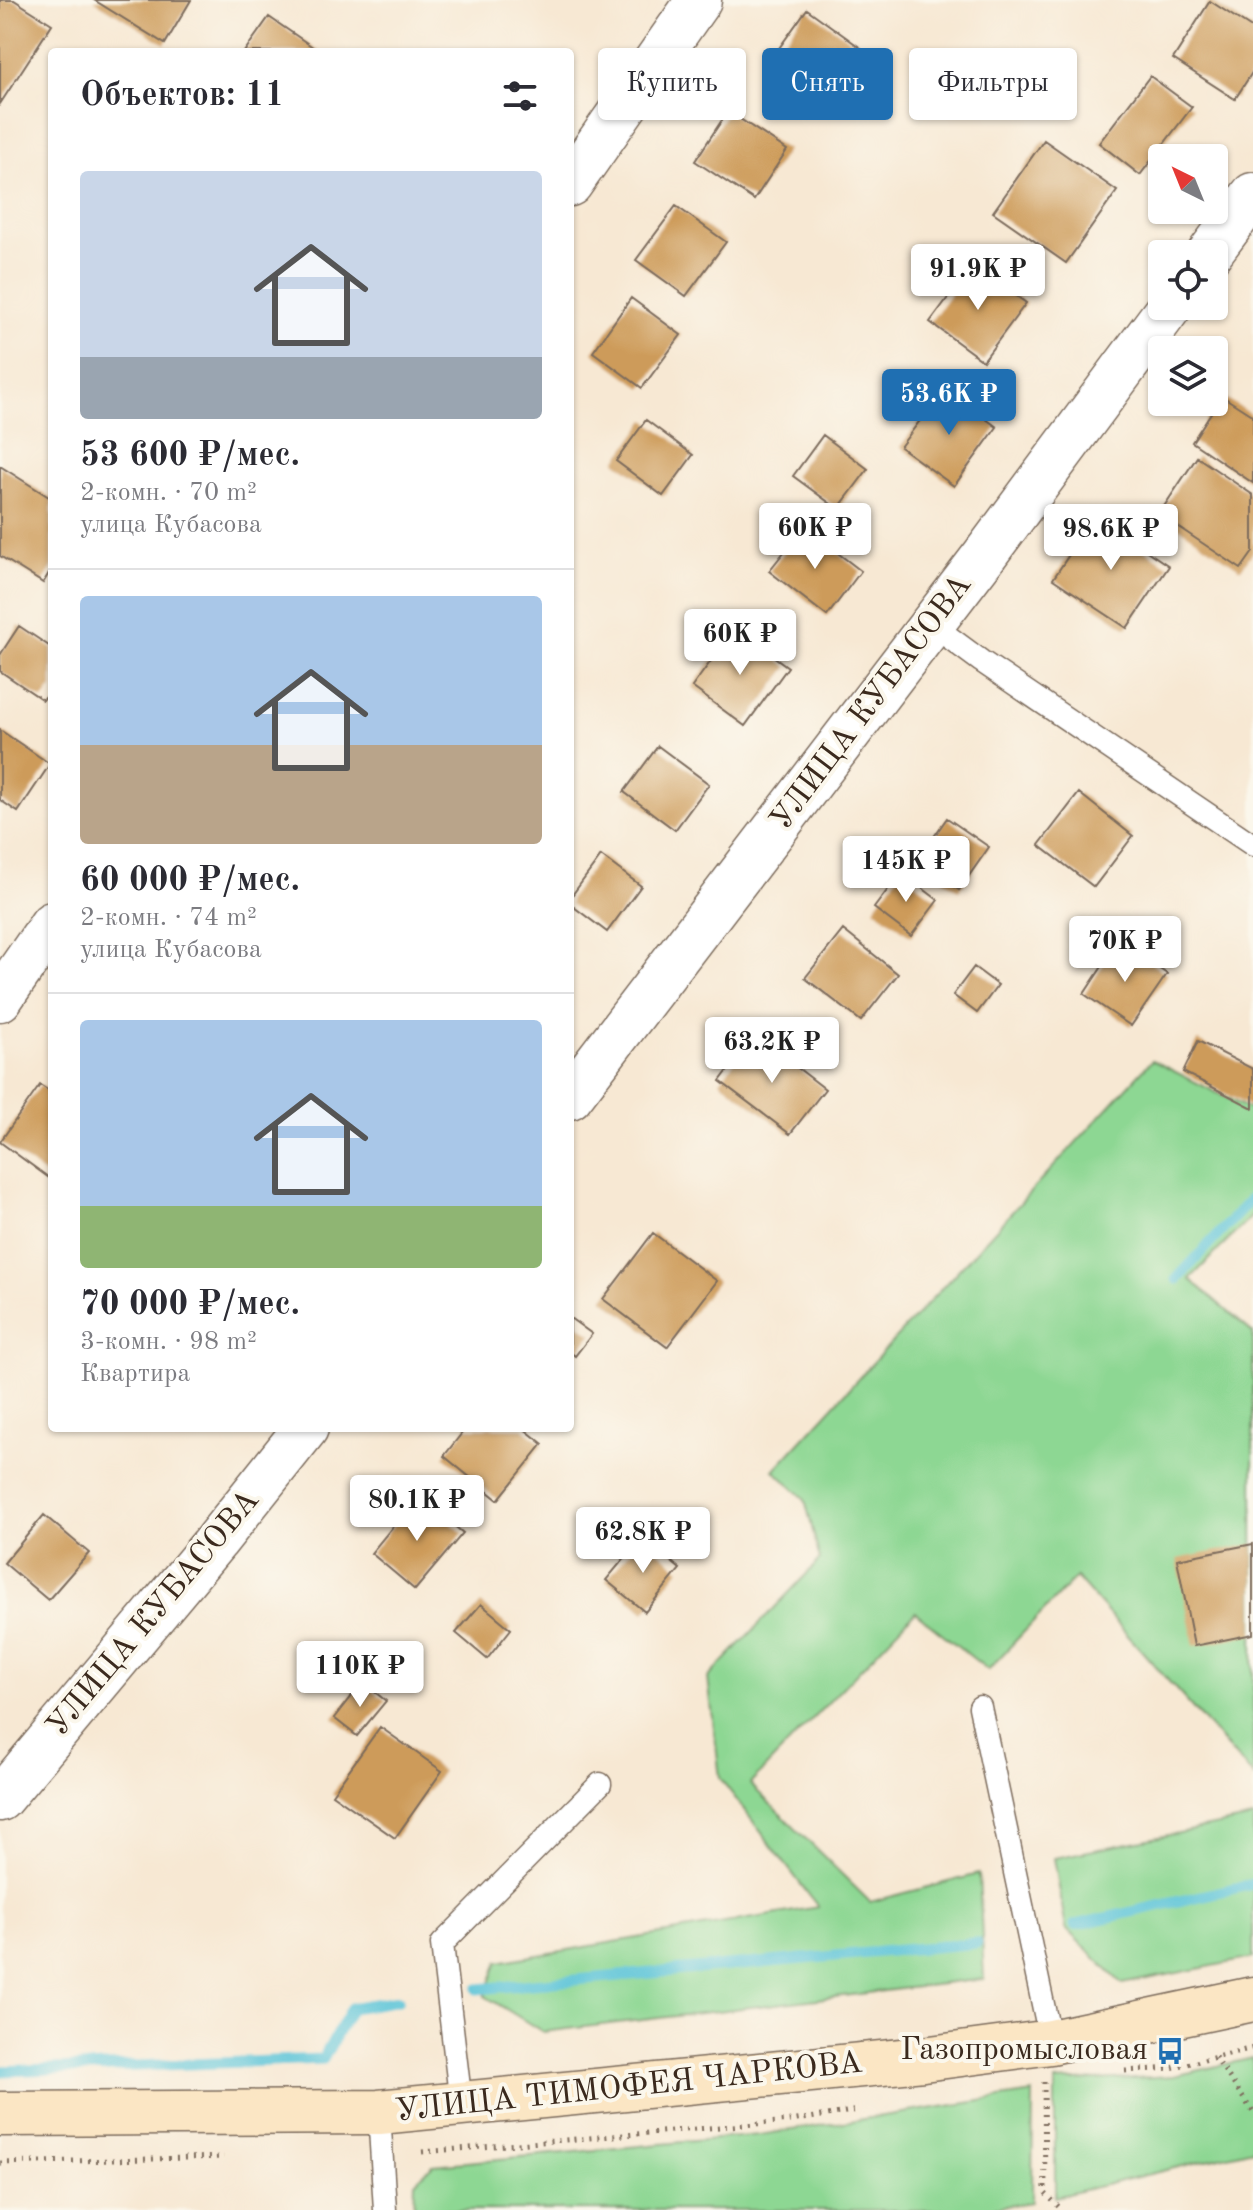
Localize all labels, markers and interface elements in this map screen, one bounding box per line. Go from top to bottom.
chip: Купить [598,48,746,120]
chip: Снять [762,48,893,120]
chip: Фильтры [909,48,1077,120]
icon: filters [498,74,542,118]
text: Объектов: 11 [80,79,284,113]
north arrow [1148,144,1228,224]
map controls [1148,144,1228,416]
icon: home [239,223,383,367]
button: locate [1148,240,1228,320]
pin: 91.9K ₽ [904,244,1052,312]
text: 91.9K ₽ [929,257,1027,283]
button: layers [1148,336,1228,416]
pin: 53.6K ₽ [875,369,1023,437]
text: 53.6K ₽ [900,382,998,408]
text: 53 600 ₽/мес. [80,439,300,473]
text: 2-комн. · 70 m² [80,480,257,506]
pin: 60K ₽ [759,503,871,571]
pin: 98.6K ₽ [1037,504,1185,572]
text: улица Кубасова [80,512,262,538]
text: 60K ₽ [777,516,853,542]
text: 98.6K ₽ [1062,517,1160,543]
street label: УЛИЦА КУБАСОВА [766,569,978,837]
pin: 60K ₽ [684,609,796,677]
text: 60K ₽ [702,622,778,648]
icon: home [239,648,383,792]
pin: 145K ₽ [841,836,971,904]
text: 145K ₽ [861,849,951,875]
text: 60 000 ₽/мес. [80,864,300,898]
text: 2-комн. · 74 m² [80,905,257,931]
pin: 70K ₽ [1069,916,1181,984]
text: 70K ₽ [1087,929,1163,955]
text: улица Кубасова [80,937,262,963]
pin: 63.2K ₽ [698,1017,846,1085]
text: 63.2K ₽ [723,1030,821,1056]
icon: home [239,1072,383,1216]
text: 70 000 ₽/мес. [80,1288,300,1322]
text: 3-комн. · 98 m² [80,1329,257,1355]
text: Квартира [80,1361,190,1387]
pin: 80.1K ₽ [343,1475,491,1543]
street label: УЛИЦА КУБАСОВА [42,1485,266,1743]
text: 80.1K ₽ [368,1488,466,1514]
pin: 62.8K ₽ [569,1507,717,1575]
text: 62.8K ₽ [594,1520,692,1546]
pin: 110K ₽ [295,1641,425,1709]
text: 110K ₽ [315,1654,405,1680]
place label: Газопромысловая [900,2035,1148,2067]
bus stop icon: Газопромысловая [1155,2036,1185,2066]
street label: УЛИЦА ТИМОФЕЯ ЧАРКОВА [394,2048,864,2128]

